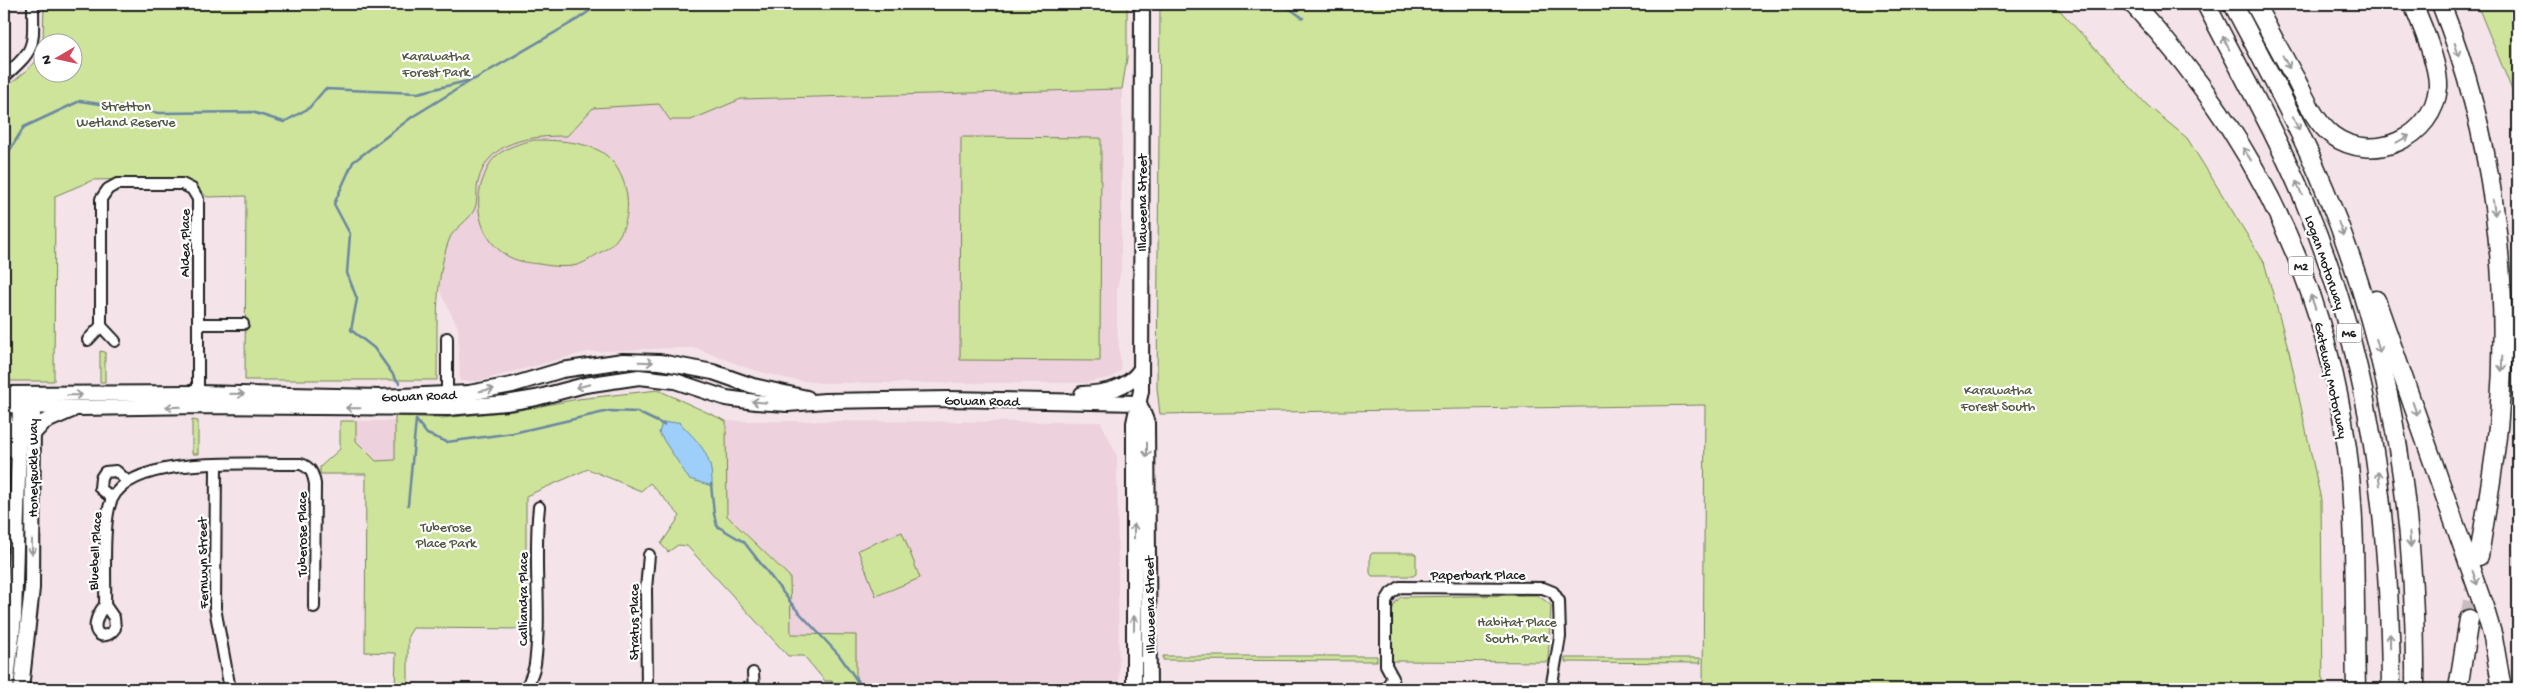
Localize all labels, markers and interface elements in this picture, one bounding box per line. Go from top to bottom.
north arrow [32,32,82,82]
one-way arrow [2221,35,2231,50]
one-way arrow [2453,41,2462,57]
park label: Karawatha Forest Park [401,49,472,82]
text: N [39,54,57,65]
one-way arrow [2282,54,2291,69]
park label: Stretton Wetland Reserve [76,99,176,132]
one-way arrow [2291,117,2301,132]
one-way arrow [2396,133,2410,143]
one-way arrow [2242,147,2252,161]
street label: Illaweena Street [1135,153,1152,252]
one-way arrow [2293,181,2303,196]
one-way arrow [2489,199,2499,215]
street label: Aldea Place [178,208,195,277]
street label: Logan Motorway [2300,213,2348,312]
one-way arrow [2336,221,2346,236]
road number: M2 [2288,256,2314,276]
one-way arrow [2308,294,2318,310]
street label: Gateway Motorway [2309,321,2350,440]
road number: M6 [2336,323,2362,342]
one-way arrow [2374,337,2383,353]
one-way arrow [2497,356,2507,372]
one-way arrow [638,357,654,367]
one-way arrow [576,382,592,391]
park label: Karawatha Forest South [1960,383,2036,416]
one-way arrow [479,385,495,395]
street label: Gowan Road [381,388,459,407]
one-way arrow [229,389,245,399]
one-way arrow [66,390,83,400]
street label: Gowan Road [944,393,1022,412]
one-way arrow [751,398,767,407]
one-way arrow [2411,400,2420,416]
one-way arrow [165,402,182,412]
one-way arrow [345,403,362,413]
street label: Honeysuckle Way [26,418,43,517]
one-way arrow [1142,442,1152,458]
one-way arrow [2374,471,2384,487]
street label: Tuberose Place [295,491,312,578]
street label: Bluebell Place [86,511,107,592]
street label: Fernwyn Street [195,516,214,610]
park label: Tuberose Place Park [415,520,478,553]
one-way arrow [1129,523,1139,540]
one-way arrow [2405,532,2415,548]
one-way arrow [27,538,37,554]
street label: Calliandra Place [516,551,533,646]
street label: Illaweena Street [1142,555,1161,654]
street label: Paperbark Place [1430,568,1526,585]
one-way arrow [2471,570,2480,586]
street label: Stratus Place [627,583,644,660]
one-way arrow [1129,615,1139,632]
park label: Habitat Place South Park [1477,615,1557,648]
one-way arrow [2385,633,2395,649]

